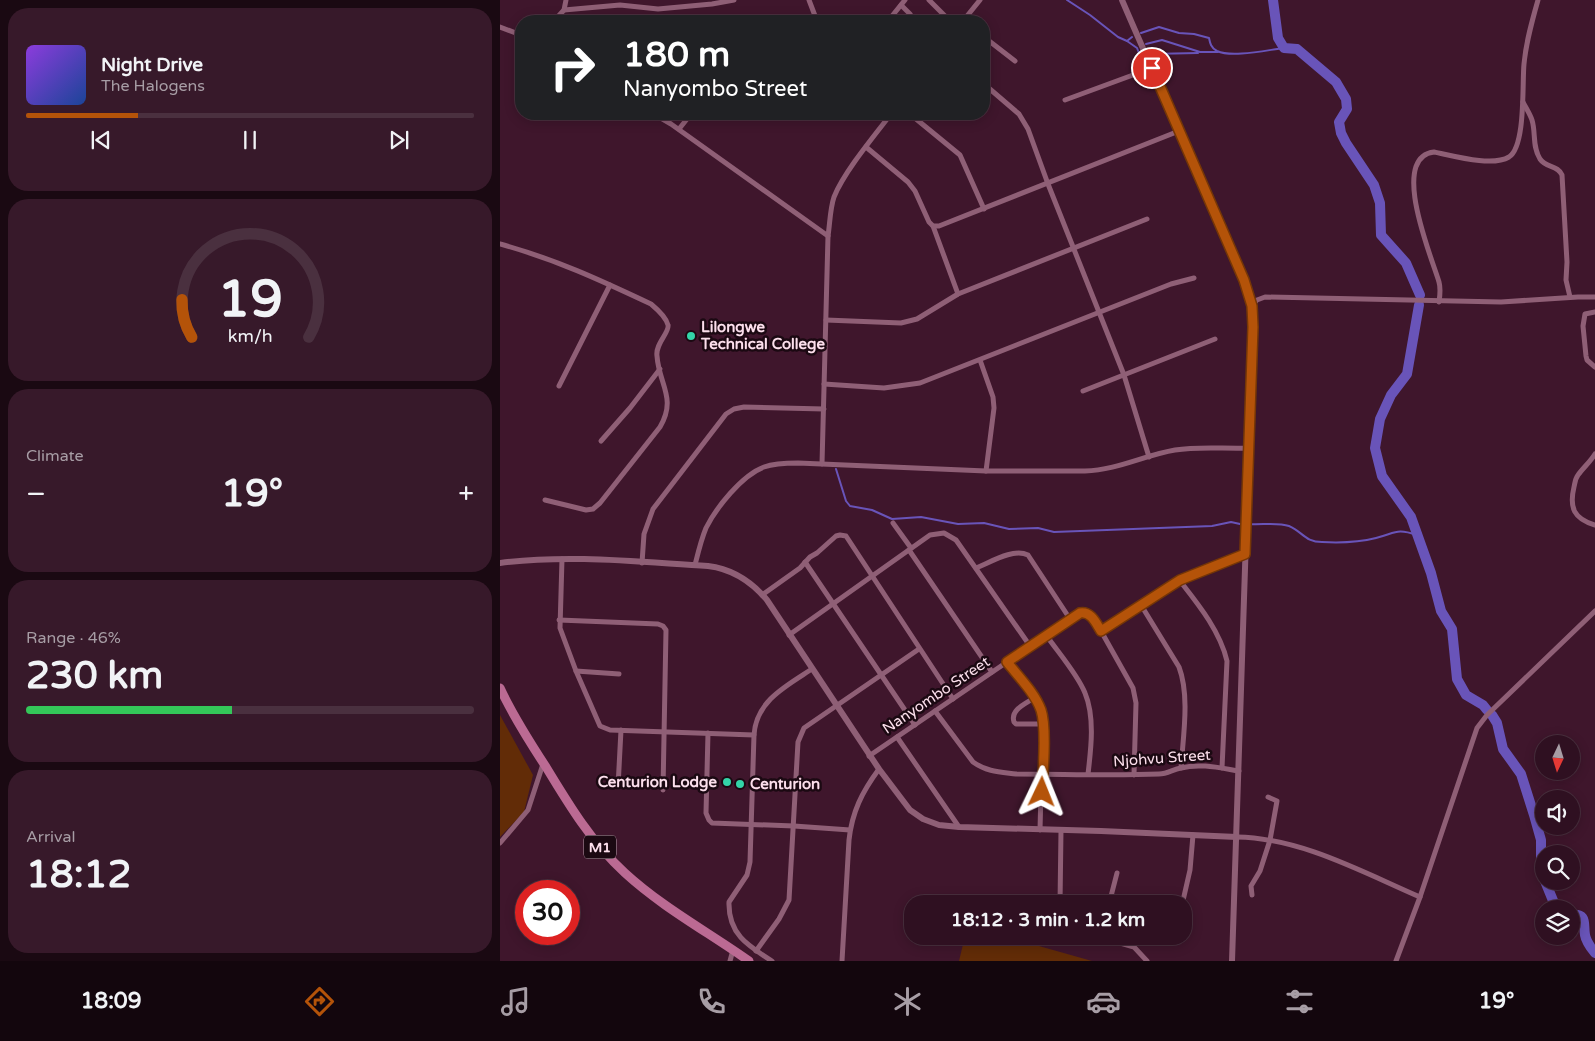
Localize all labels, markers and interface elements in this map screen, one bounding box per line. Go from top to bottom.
text: 180 m [623,34,730,76]
icon: right [540,35,605,100]
pin [1131,47,1173,89]
text: Night Drive [101,54,203,76]
icon: arrive [1138,54,1166,82]
text: The Halogens [101,76,205,96]
text: Nanyombo Street [623,76,807,102]
icon: previous [87,126,115,154]
icon: pause [236,126,264,154]
icon: next [385,126,413,154]
text: 19 [217,268,283,331]
place label: Lilongwe Technical College [700,318,825,354]
text: km/h [228,326,272,347]
marker: Lilongwe Technical College [685,330,697,342]
text: Climate [26,446,84,466]
text: 19° [221,471,283,517]
text: − [26,477,46,511]
text: + [458,477,474,511]
text: Range · 46% [26,628,121,648]
street label: Nanyombo Street [879,652,993,738]
text: 230 km [26,653,163,699]
north arrow [1535,735,1580,780]
map controls [1535,735,1580,945]
street label: Njohvu Street [1113,746,1212,770]
position arrow [1015,765,1067,817]
place label: Centurion Lodge [598,773,718,792]
place label: Centurion [750,775,820,793]
marker: Centurion Lodge [721,776,733,788]
marker: Centurion [734,778,746,790]
button: sound [1535,790,1580,835]
text: Arrival [26,827,75,847]
road number: M1 [584,836,616,859]
button: search [1535,845,1580,890]
text: 18:12 [26,852,131,898]
speed limit sign: 30 [515,880,580,945]
button: layers [1535,900,1580,945]
text: 18:12 · 3 min · 1.2 km [951,909,1145,931]
icon: directions [302,984,337,1019]
icon: music [498,984,533,1019]
icon: phone [694,984,729,1019]
icon: climate [890,984,925,1019]
icon: car [1086,984,1121,1019]
icon: filters [1282,984,1317,1019]
text: 18:09 [81,988,141,1014]
text: 19° [1478,988,1514,1014]

